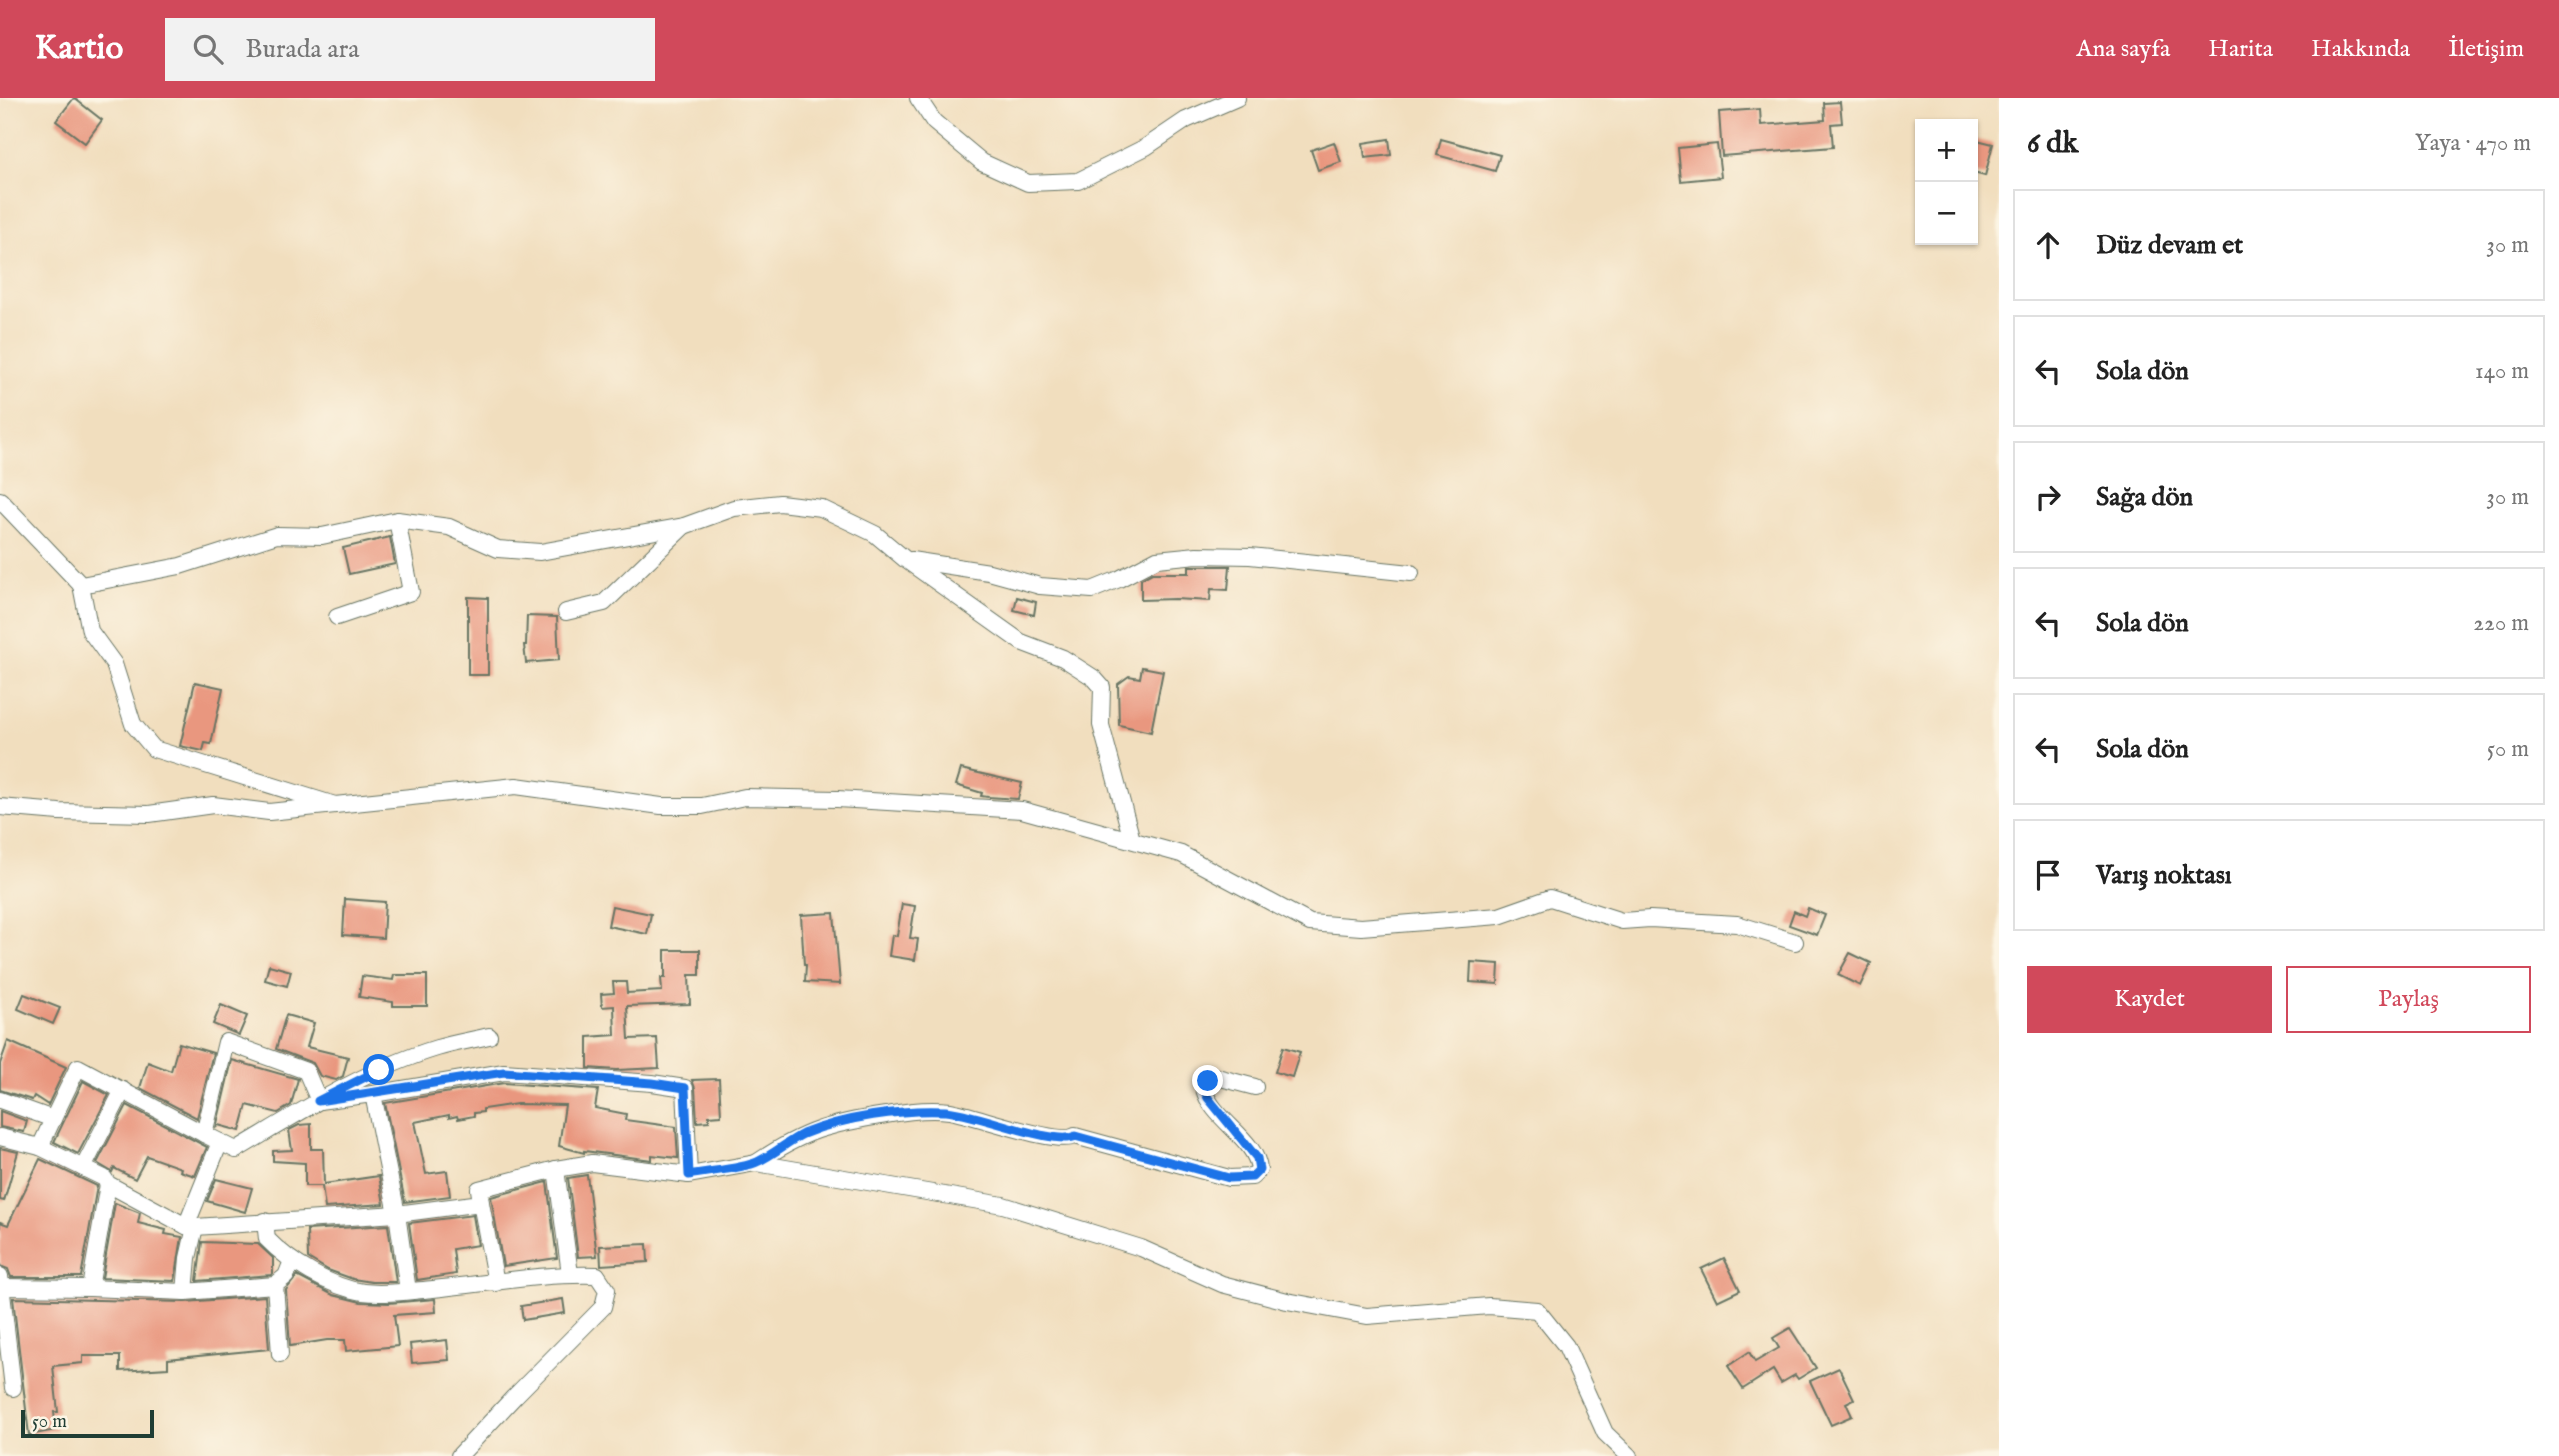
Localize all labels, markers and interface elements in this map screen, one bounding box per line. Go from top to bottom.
search box [165,18,655,81]
text: Kartio [35,28,123,70]
icon: search [189,30,227,68]
text: Burada ara [245,33,359,66]
text: Ana sayfa [2076,34,2170,65]
text: Harita [2208,34,2273,65]
text: Hakkında [2311,34,2410,65]
text: İletişim [2448,34,2524,65]
map controls [1915,119,1978,245]
button: + [1915,119,1978,182]
text: 6 dk [2027,125,2078,163]
text: Yaya · 470 m [2415,129,2531,158]
button: − [1915,182,1978,245]
icon: ahead [2029,226,2067,264]
text: Düz devam et [2096,229,2243,262]
text: 30 m [2486,231,2529,260]
icon: left [2029,352,2067,390]
text: Sola dön [2096,355,2189,388]
text: 140 m [2475,357,2529,386]
icon: right [2029,478,2067,516]
text: Sağa dön [2096,481,2193,514]
text: 30 m [2486,483,2529,512]
icon: left [2029,604,2067,642]
text: Sola dön [2096,607,2189,640]
text: 220 m [2473,609,2529,638]
icon: left [2029,730,2067,768]
text: Sola dön [2096,733,2189,766]
text: 50 m [2487,735,2529,764]
icon: arrive [2029,856,2067,894]
text: Varış noktası [2096,859,2232,892]
button: Kaydet [2027,966,2272,1033]
button: Paylaş [2286,966,2531,1033]
route start [363,1054,394,1085]
route end [1192,1065,1223,1096]
scale bar [21,1407,154,1439]
text: 50 m [32,1410,67,1434]

